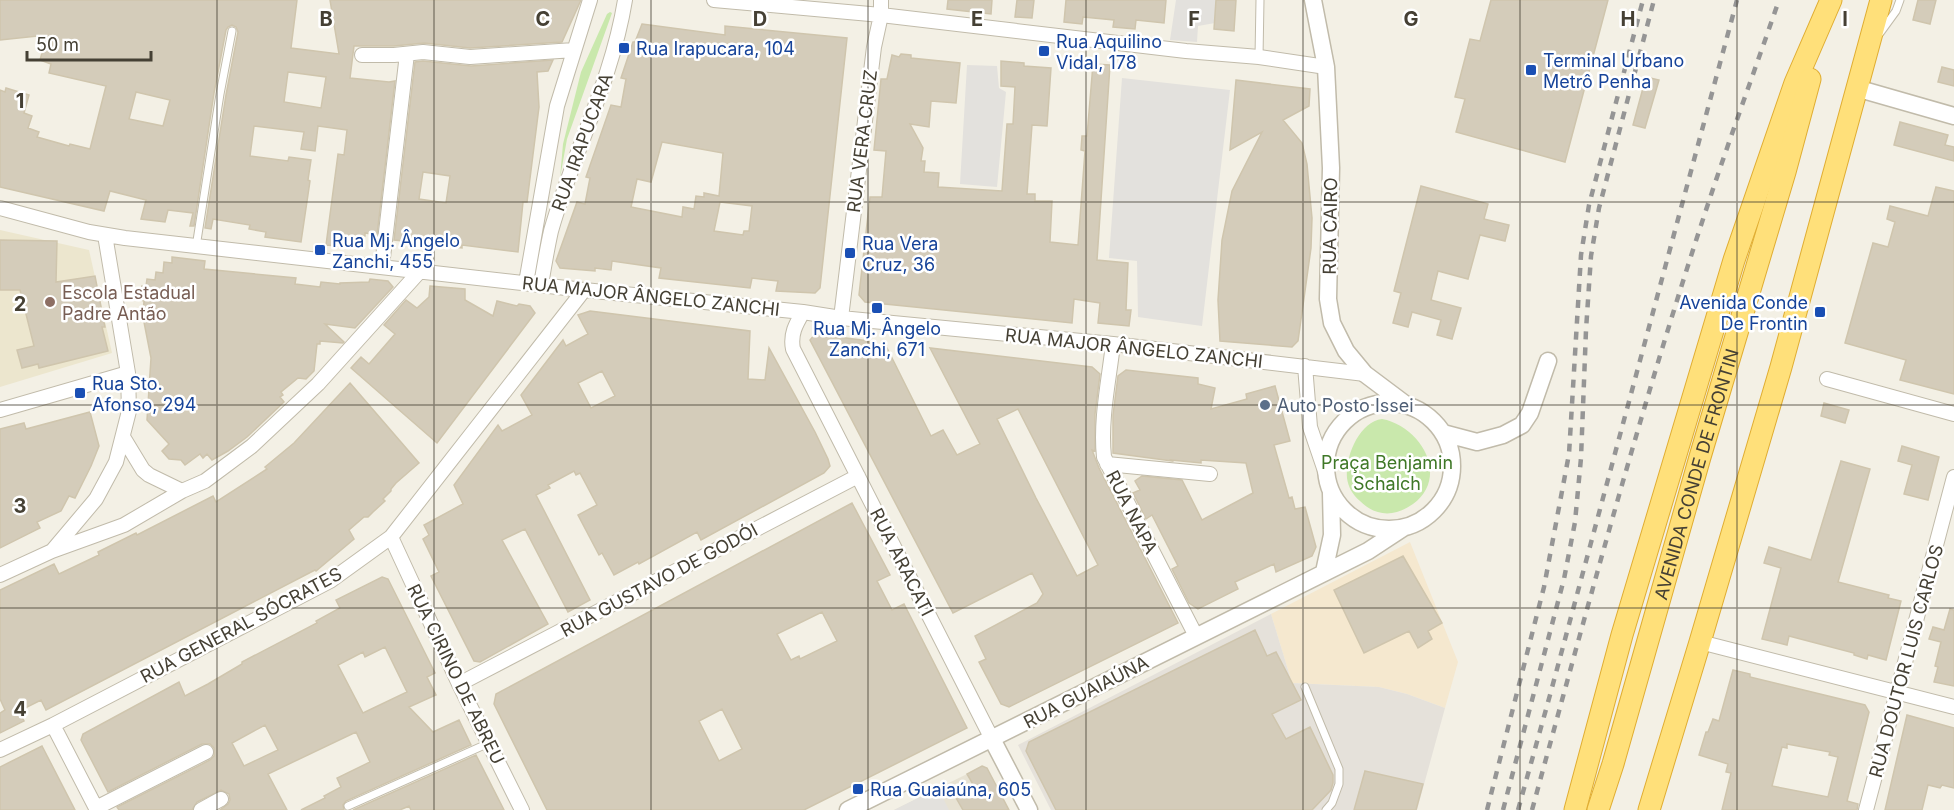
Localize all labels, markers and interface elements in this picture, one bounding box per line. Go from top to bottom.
text: B [319,7,333,31]
text: C [536,7,550,31]
text: D [753,7,767,31]
text: E [971,7,983,31]
text: F [1188,7,1200,31]
text: G [1403,7,1419,31]
text: H [1621,7,1635,31]
text: I [1842,7,1848,31]
scale bar [27,24,152,62]
place label: Rua Aquilino Vidal, 178 [1056,31,1162,73]
text: 50 m [36,34,79,55]
place label: Rua Irapucara, 104 [636,38,795,59]
marker: Rua Irapucara, 104 [617,41,631,55]
marker: Rua Aquilino Vidal, 178 [1037,44,1051,58]
place label: Terminal Urbano Metrô Penha [1543,50,1684,92]
marker: Terminal Urbano Metrô Penha [1524,63,1538,77]
street label: RUA VERA CRUZ [843,68,881,214]
street label: RUA IRAPUCARA [547,70,617,214]
text: 1 [16,89,24,113]
street label: RUA CAIRO [1319,177,1341,275]
place label: Rua Mj. Ângelo Zanchi, 455 [332,229,460,272]
place label: Rua Vera Cruz, 36 [862,233,938,275]
marker: Rua Mj. Ângelo Zanchi, 455 [313,243,327,257]
marker: Rua Vera Cruz, 36 [843,246,857,260]
street label: RUA MAJOR ÂNGELO ZANCHI [521,271,781,320]
place label: Escola Estadual Padre Antão [62,282,195,324]
text: 2 [14,292,26,316]
place label: Avenida Conde De Frontin [1679,292,1808,334]
marker: Escola Estadual Padre Antão [43,295,57,309]
marker: Rua Mj. Ângelo Zanchi, 671 [870,301,884,315]
marker: Avenida Conde De Frontin [1813,305,1827,319]
place label: Rua Mj. Ângelo Zanchi, 671 [813,317,941,360]
street label: RUA MAJOR ÂNGELO ZANCHI [1004,323,1264,372]
street label: AVENIDA CONDE DE FRONTIN [1650,346,1742,602]
place label: Rua Sto. Afonso, 294 [92,373,196,415]
marker: Rua Sto. Afonso, 294 [73,386,87,400]
place label: Auto Posto Issei [1277,395,1414,416]
marker: Auto Posto Issei [1258,398,1272,412]
park label: Praça Benjamin Schalch [1321,452,1453,494]
street label: RUA NAPA [1102,467,1162,557]
text: 3 [14,494,26,518]
street label: RUA ARACATI [866,505,938,619]
street label: RUA GUSTAVO DE GODÓI [556,518,761,641]
street label: RUA DOUTOR LUIS CARLOS [1865,542,1947,780]
street label: RUA GENERAL SÓCRATES [136,562,345,687]
street label: RUA CIRINO DE ABREU [403,581,509,767]
street label: RUA GUAIAÚNA [1020,651,1152,733]
text: 4 [13,697,27,721]
place label: Rua Guaiaúna, 605 [870,779,1031,800]
marker: Rua Guaiaúna, 605 [851,782,865,796]

